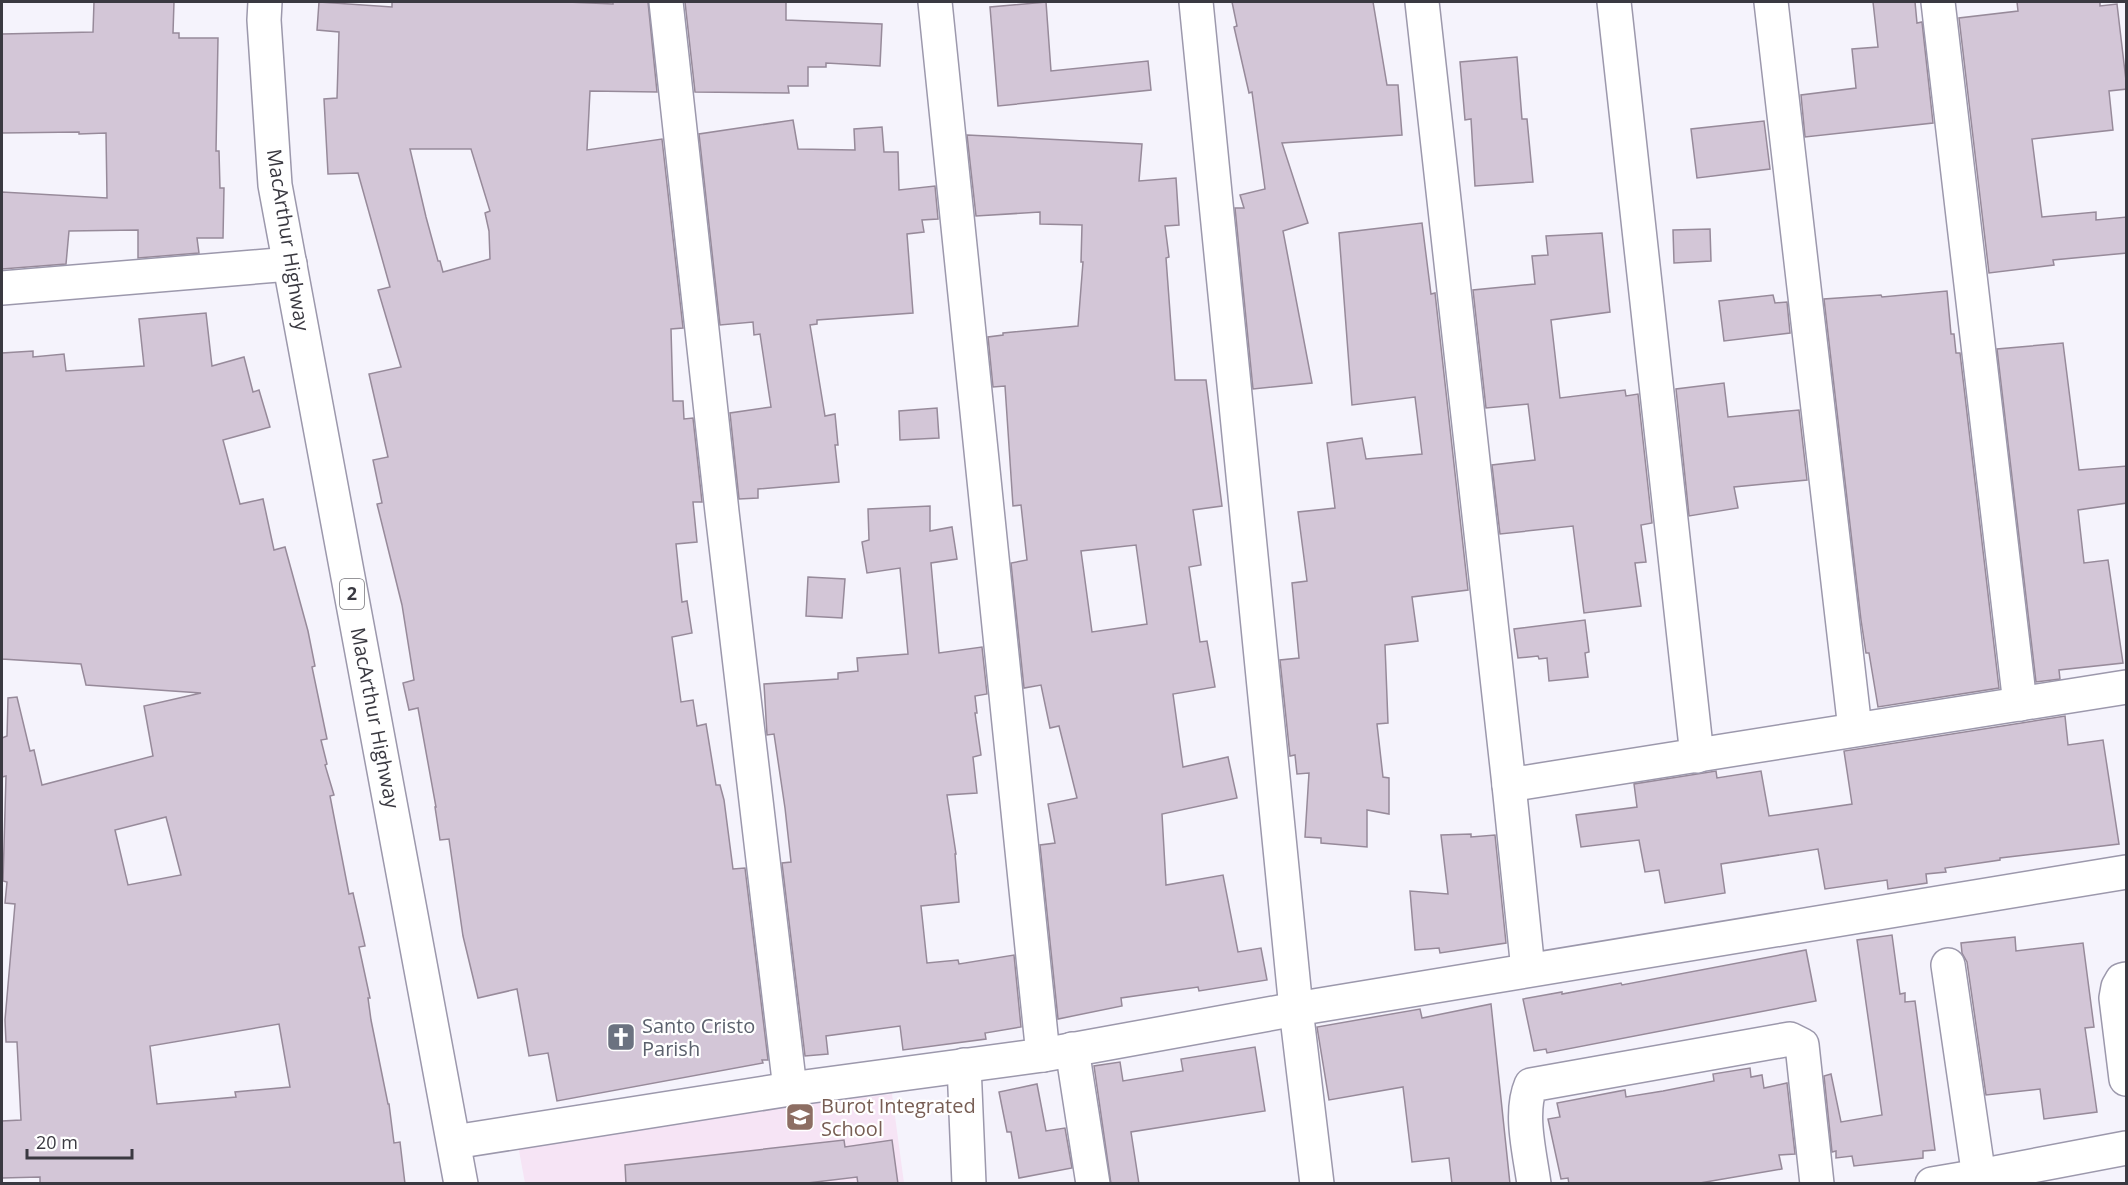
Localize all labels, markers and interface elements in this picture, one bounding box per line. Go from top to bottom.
street label: MacArthur Highway [261,147,316,334]
road number: 2 [340,579,364,609]
street label: MacArthur Highway [345,625,406,812]
place label: Santo Cristo Parish [642,1012,755,1062]
church icon: Santo Cristo Parish [605,1021,637,1053]
place label: Burot Integrated School [821,1092,976,1142]
school or university icon: Burot Integrated School [784,1101,816,1133]
scale bar [27,1122,132,1160]
text: 20 m [36,1130,78,1154]

